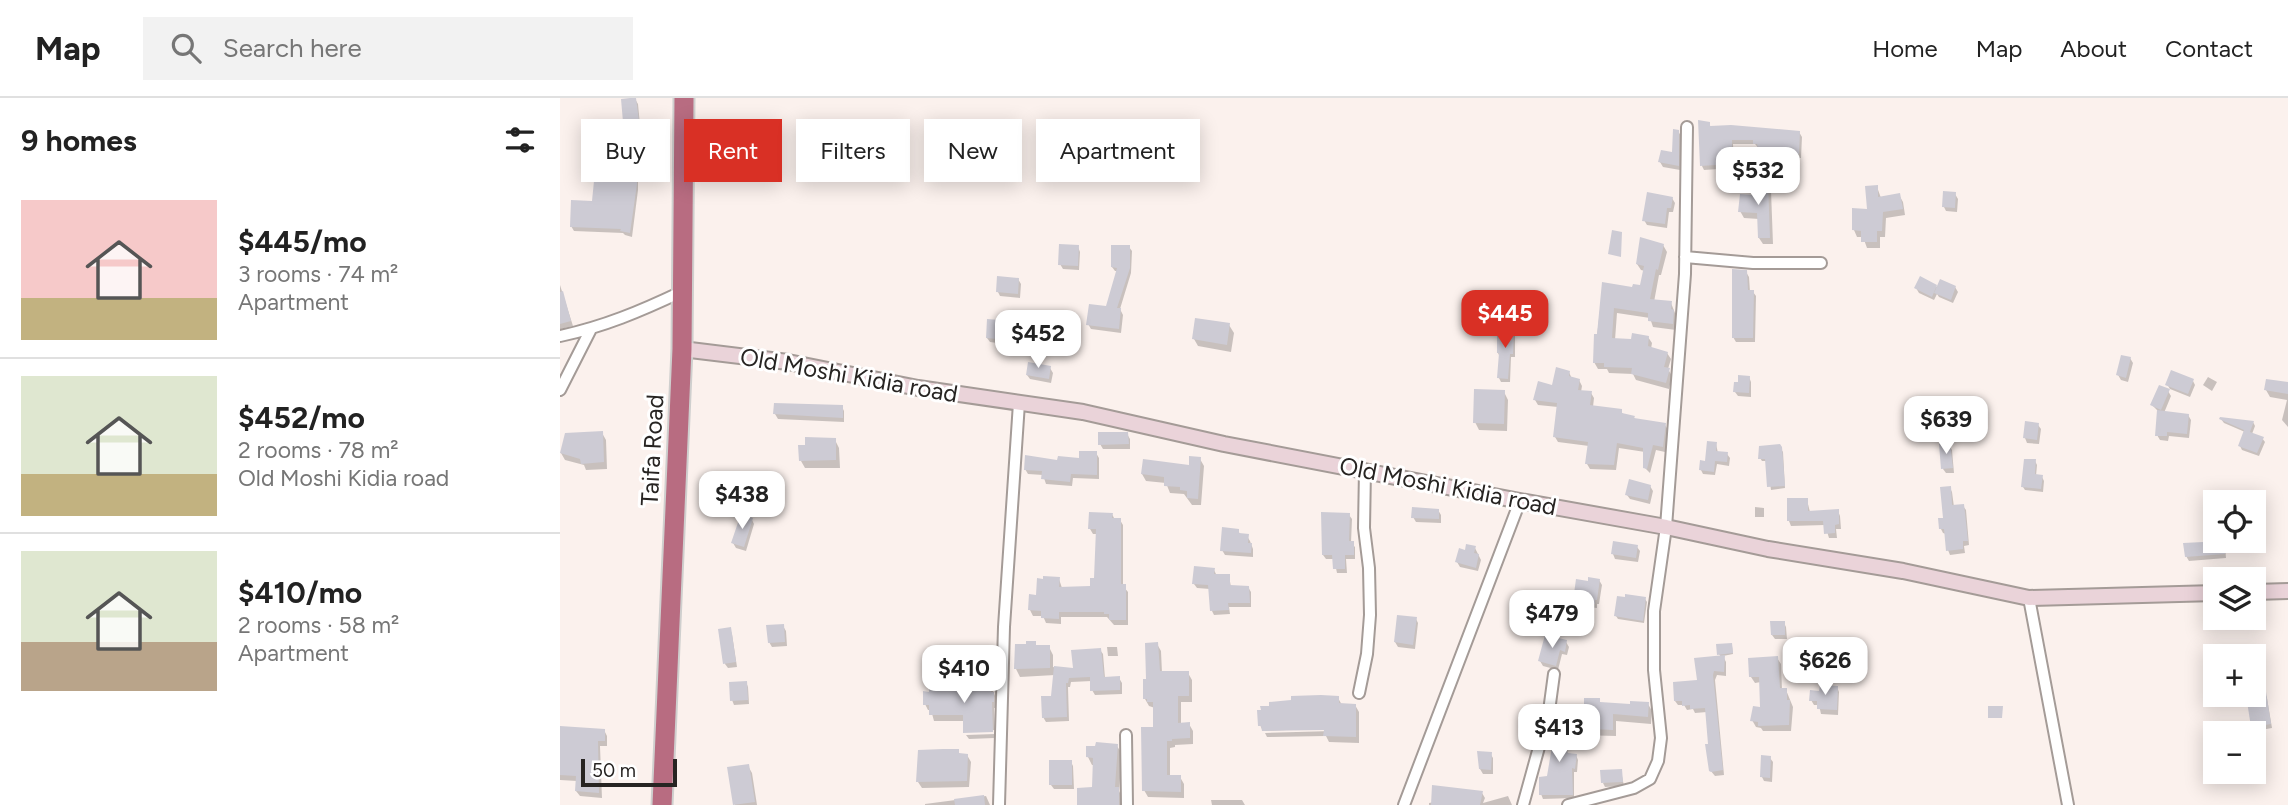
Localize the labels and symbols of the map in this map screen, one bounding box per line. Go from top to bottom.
pin: $532 [1717,148,1799,207]
pin: $445 [1464,290,1546,350]
pin: $452 [997,310,1079,370]
street label: Old Moshi Kidia road [738,342,960,408]
street label: Taifa Road [635,393,669,507]
pin: $639 [1905,396,1987,456]
street label: Old Moshi Kidia road [1337,451,1559,521]
pin: $438 [701,472,783,531]
pin: $479 [1511,590,1593,650]
pin: $626 [1784,638,1866,697]
pin: $410 [923,646,1005,705]
pin: $413 [1518,704,1600,764]
scale bar [581,756,677,788]

